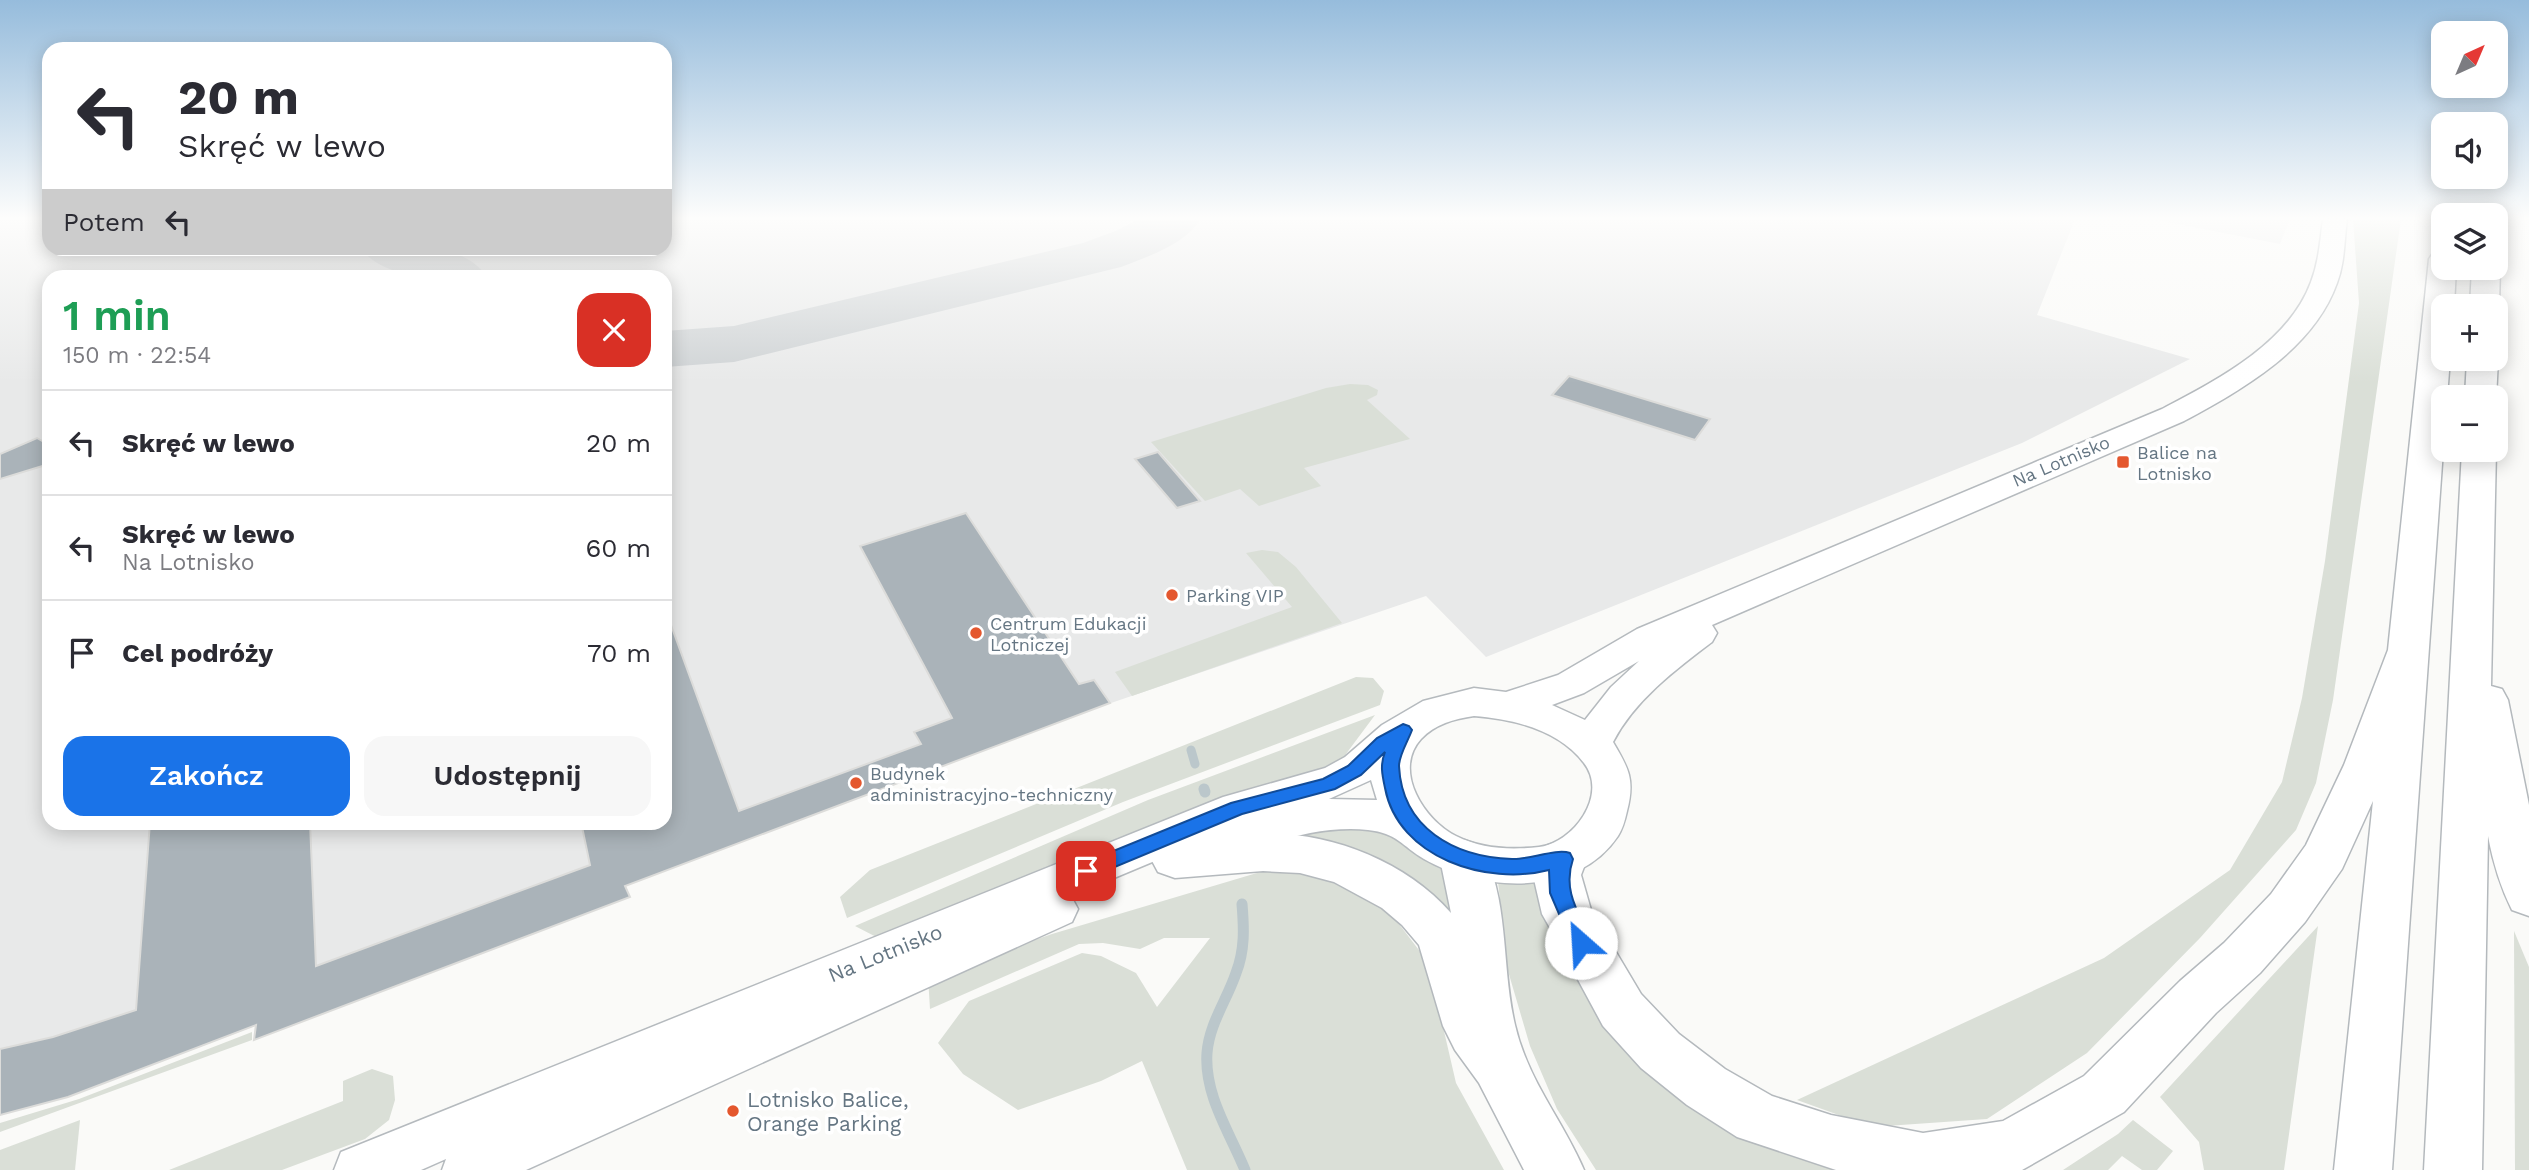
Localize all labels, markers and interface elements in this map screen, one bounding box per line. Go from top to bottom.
north arrow [2431,21,2508,98]
map controls [2431,21,2508,462]
text: 20 m [178,68,299,126]
icon: left [63,70,154,161]
button: sound [2431,112,2508,189]
text: Skręć w lewo [178,127,386,165]
icon: left [159,203,197,241]
button: layers [2431,203,2508,280]
text: Potem [63,207,145,237]
text: 1 min [63,291,171,340]
button: close [577,293,651,367]
button: + [2431,294,2508,371]
text: 150 m · 22:54 [63,342,211,369]
button: − [2431,385,2508,462]
icon: left [63,424,101,462]
text: Skręć w lewo [122,428,295,458]
text: 20 m [586,428,651,458]
street label: Na Lotnisko [2009,431,2113,491]
place label: Balice na Lotnisko [2137,442,2217,484]
marker: Balice na Lotnisko [2115,454,2131,470]
text: Skręć w lewo [122,519,295,549]
icon: left [63,529,101,567]
text: 60 m [585,533,651,563]
text: Na Lotnisko [122,549,255,576]
place label: Parking VIP [1186,585,1284,606]
marker: Parking VIP [1164,587,1180,603]
place label: Centrum Edukacji Lotniczej [990,613,1146,655]
marker: Centrum Edukacji Lotniczej [968,625,984,641]
icon: arrive [63,634,101,672]
text: Cel podróży [122,638,273,668]
text: 70 m [587,638,651,668]
button: Zakończ [63,736,350,816]
button: Udostępnij [364,736,651,816]
place label: Budynek administracyjno-techniczny [870,763,1114,805]
marker: Budynek administracyjno-techniczny [848,775,864,791]
pin [1056,841,1116,901]
icon: arrive [1067,852,1105,890]
position arrow [1544,906,1618,980]
street label: Na Lotnisko [824,919,946,987]
place label: Lotnisko Balice, Orange Parking [747,1087,908,1136]
marker: Lotnisko Balice, Orange Parking [725,1103,741,1119]

